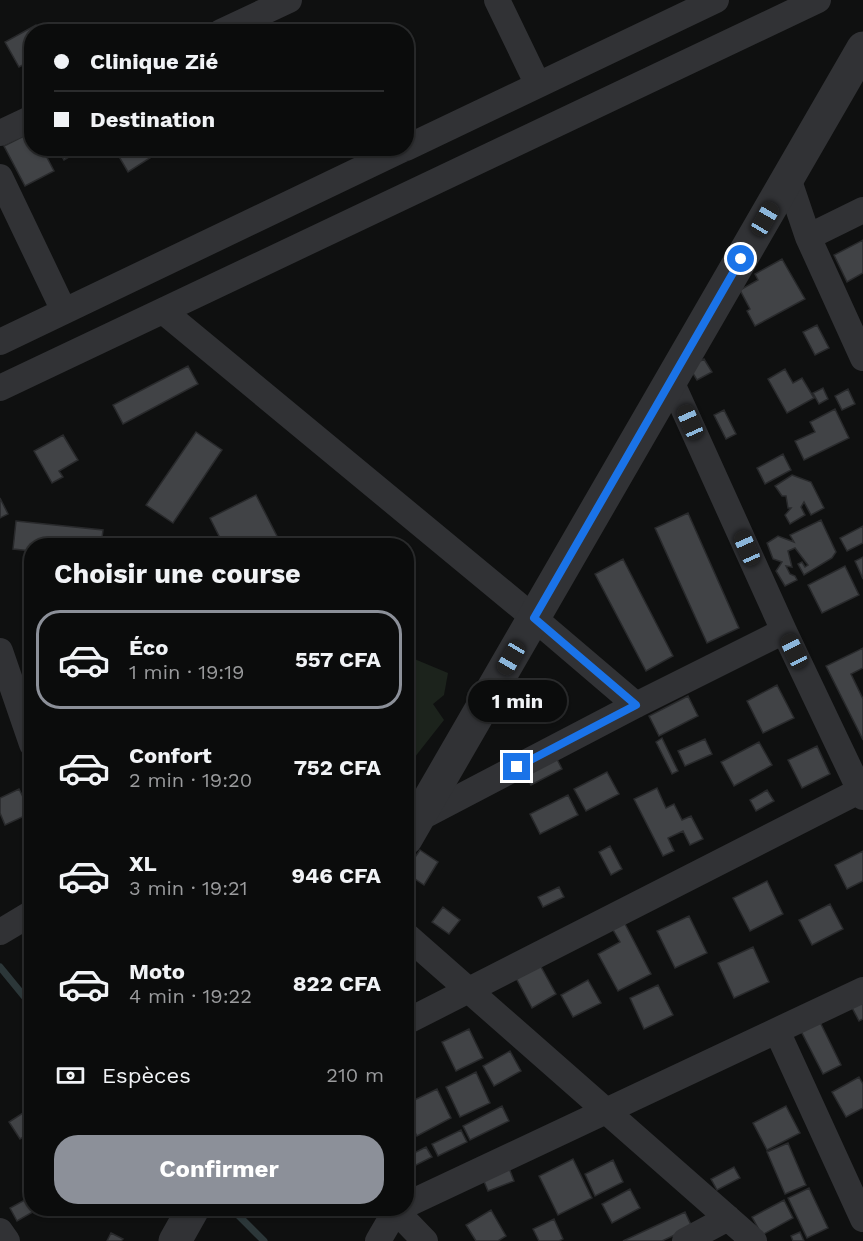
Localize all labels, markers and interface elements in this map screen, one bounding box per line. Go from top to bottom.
text: Clinique Zié [90,49,218,74]
text: Destination [90,107,215,132]
car [748,199,782,239]
route start [727,245,754,272]
car [674,402,706,442]
car [731,528,763,568]
text: Choisir une course [54,558,301,590]
car [778,631,810,671]
icon: car [57,633,111,687]
text: Éco [129,635,168,660]
car [494,638,528,678]
text: 557 CFA [295,647,381,672]
text: 1 min · 19:19 [129,660,244,684]
callout: 1 min [468,680,566,722]
text: 1 min [492,689,543,713]
icon: car [57,741,111,795]
text: Confort [129,743,212,768]
route end [503,753,530,780]
text: 752 CFA [294,755,381,780]
text: 2 min · 19:20 [129,768,252,792]
icon: car [57,849,111,903]
text: XL [129,851,157,876]
text: 946 CFA [291,863,381,888]
text: 3 min · 19:21 [129,876,248,900]
icon: car [57,957,111,1011]
text: Moto [129,959,185,984]
text: 822 CFA [293,971,381,996]
text: 4 min · 19:22 [129,984,252,1008]
icon: cash [54,1059,87,1092]
text: Espèces [102,1063,191,1088]
text: 210 m [326,1063,384,1087]
button: Confirmer [54,1135,384,1204]

